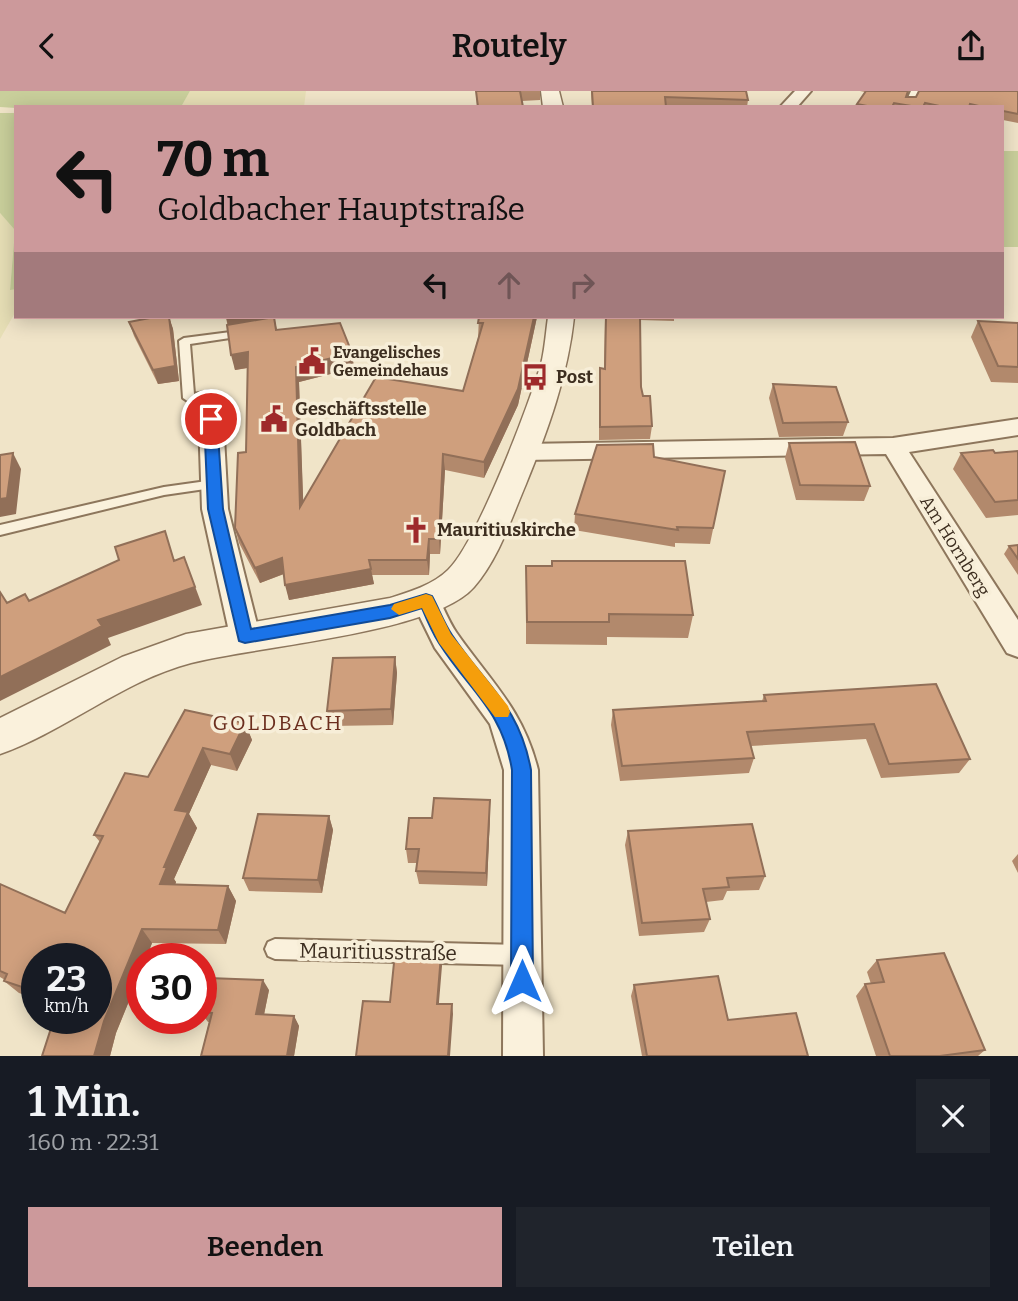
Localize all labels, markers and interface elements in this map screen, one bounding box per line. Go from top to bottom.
icon: back [28,27,66,65]
text: Routely [451,27,567,65]
icon: share [952,27,990,65]
text: 70 m [157,130,269,189]
icon: left [42,133,133,224]
text: Goldbacher Hauptstraße [157,190,525,228]
icon: left [417,266,455,304]
icon: ahead [490,266,528,304]
icon: right [563,266,601,304]
place label: Evangelisches Gemeindehaus [333,343,448,380]
public building icon: Evangelisches Gemeindehaus [297,346,327,376]
bus stop icon: Post [520,362,550,392]
place label: Post [556,366,593,388]
pin [181,389,241,449]
place label: Geschäftsstelle Goldbach [295,398,427,441]
icon: arrive [192,400,230,438]
public building icon: Geschäftsstelle Goldbach [259,404,289,434]
street label: Am Hornberg [915,492,995,600]
church icon: Mauritiuskirche [401,515,431,545]
place label: Mauritiuskirche [437,519,576,541]
district label: GOLDBACH [212,710,344,736]
street label: Mauritiusstraße [299,938,457,966]
speed limit sign: 30 [126,943,217,1034]
position arrow [485,944,559,1018]
text: 23 [47,958,86,1000]
text: km/h [44,995,89,1017]
text: 1 Min. [28,1077,140,1127]
button: close [916,1079,990,1153]
text: 160 m · 22:31 [28,1128,159,1156]
button: Beenden [28,1207,502,1287]
button: Teilen [516,1207,990,1287]

